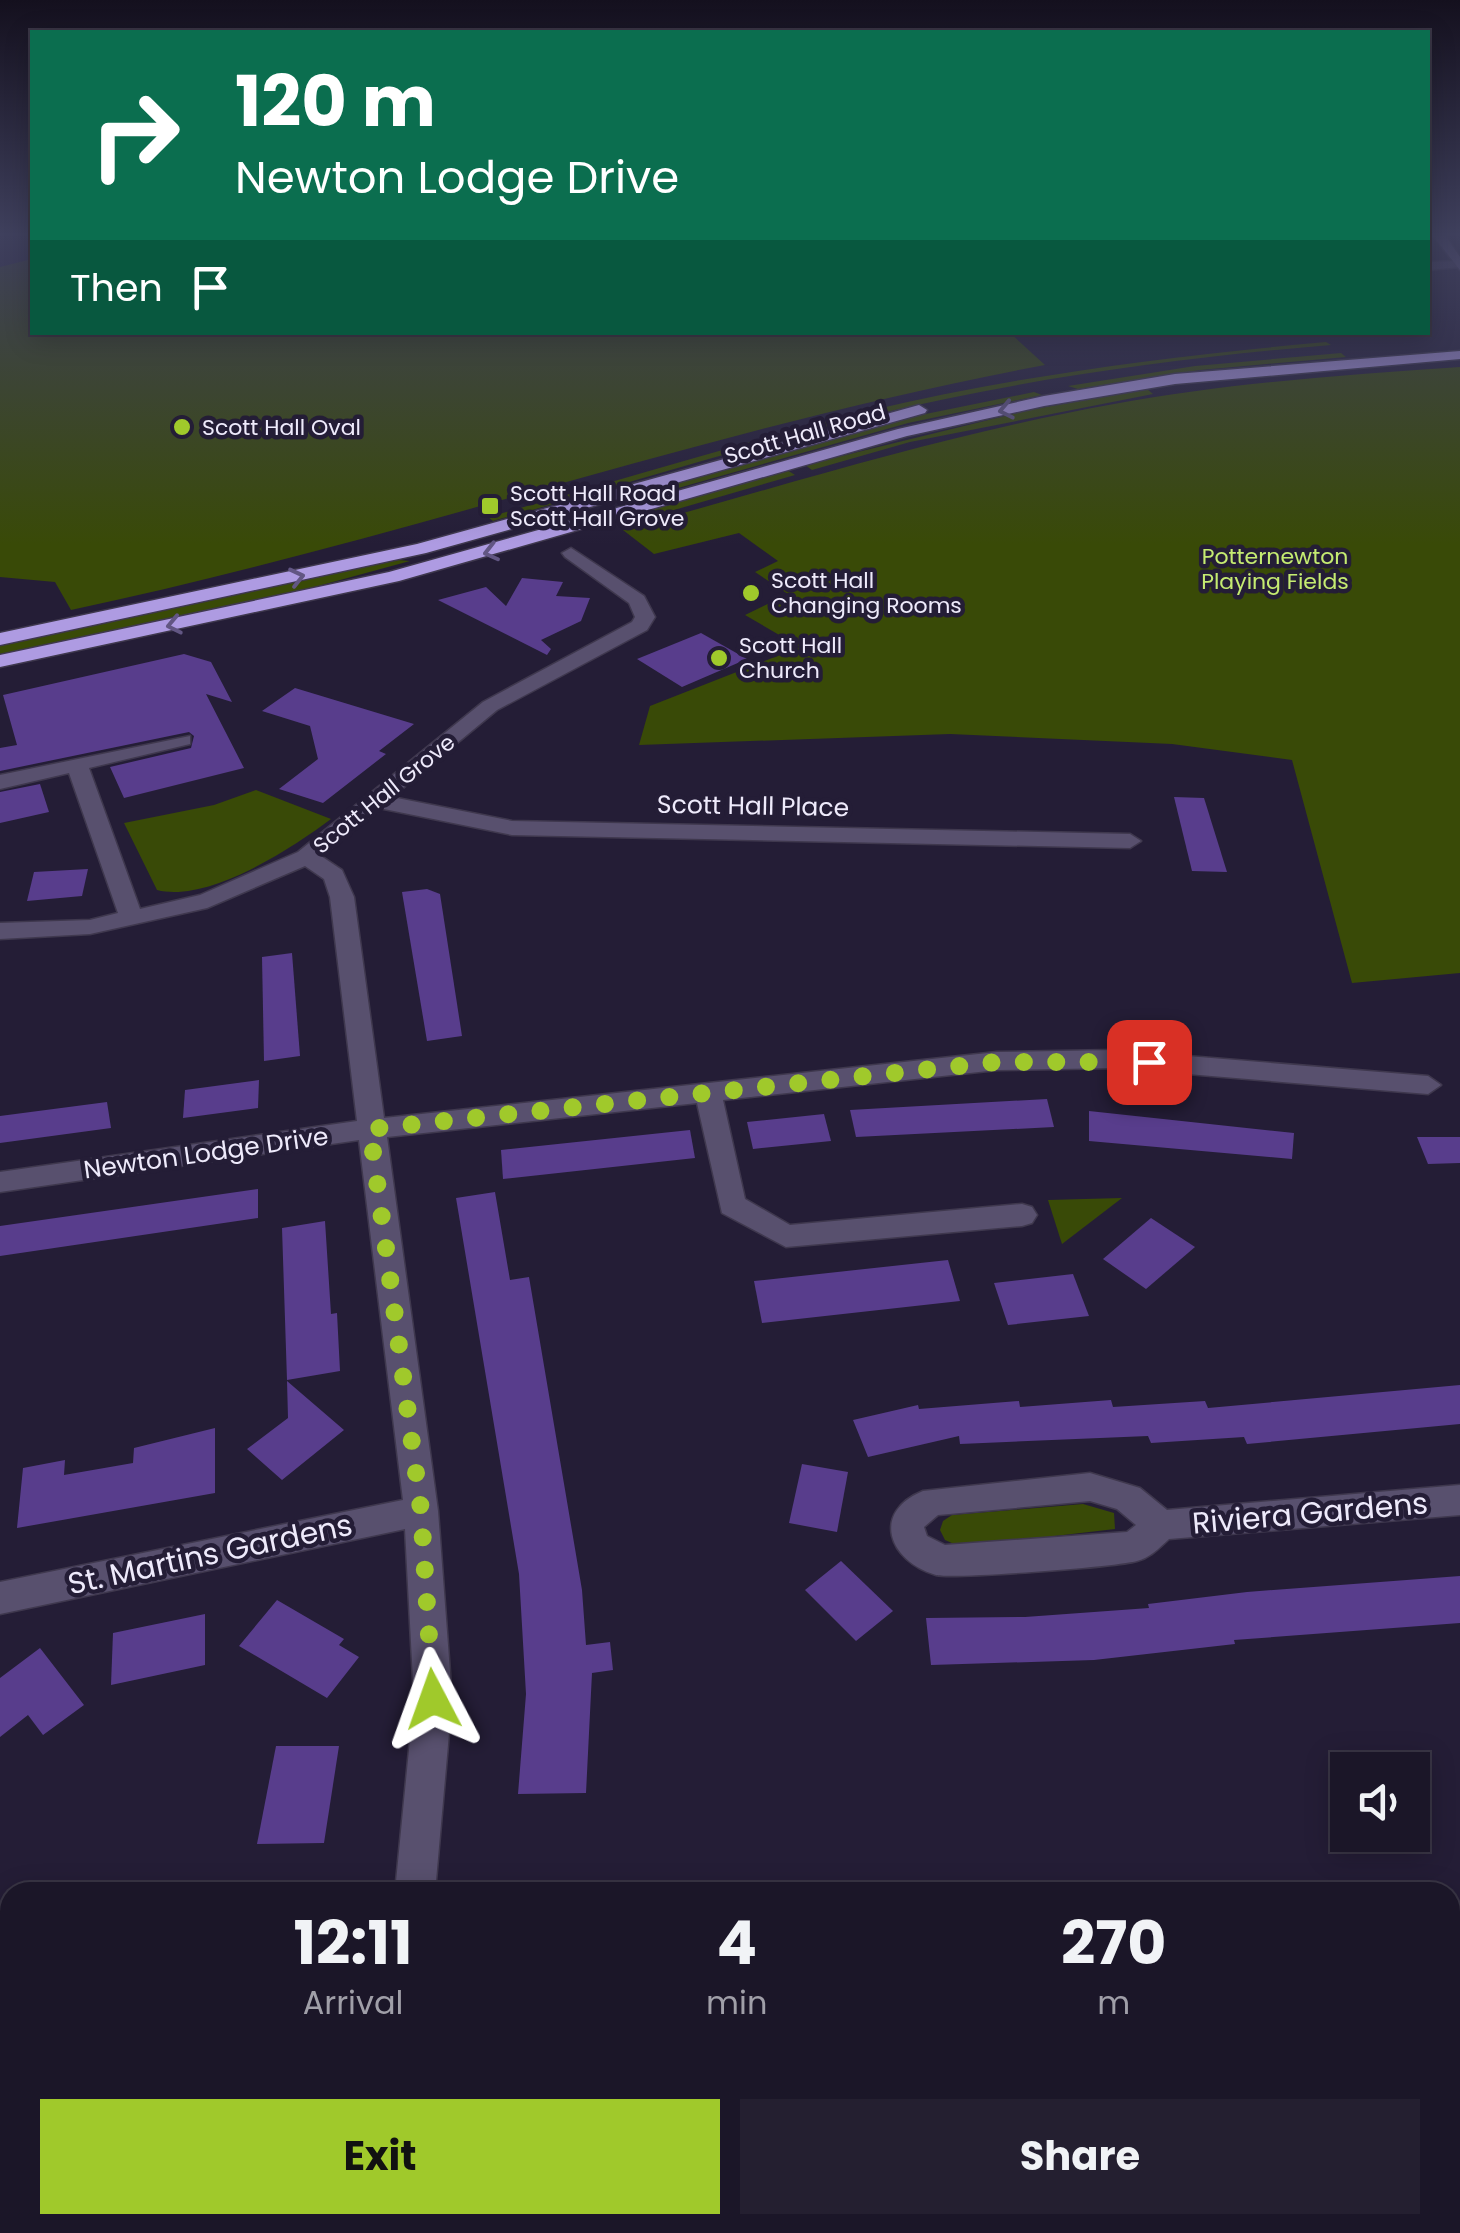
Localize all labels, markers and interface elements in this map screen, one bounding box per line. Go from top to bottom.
text: 120 m [235,52,436,151]
icon: right [70,70,200,200]
text: Newton Lodge Drive [235,146,679,209]
icon: arrive [183,260,238,315]
text: Then [70,261,163,314]
street label: Scott Hall Road [721,396,889,472]
one-way arrow [998,398,1015,419]
place label: Scott Hall Oval [202,412,361,443]
marker: Scott Hall Oval [171,416,193,438]
place label: Scott Hall Road Scott Hall Grove [510,478,684,534]
marker: Scott Hall Road Scott Hall Grove [479,495,501,517]
one-way arrow [483,540,500,561]
park label: Potternewton Playing Fields [1201,541,1349,597]
place label: Scott Hall Changing Rooms [771,565,962,621]
one-way arrow [288,567,305,588]
marker: Scott Hall Changing Rooms [740,582,762,604]
one-way arrow [166,614,183,635]
place label: Scott Hall Church [739,630,842,686]
marker: Scott Hall Church [708,647,730,669]
street label: Scott Hall Grove [306,727,462,861]
street label: Scott Hall Place [657,787,849,825]
pin [1107,1020,1192,1105]
icon: arrive [1122,1035,1177,1090]
street label: Newton Lodge Drive [81,1118,331,1188]
street label: Riviera Gardens [1190,1481,1430,1545]
street label: St. Martins Gardens [64,1503,356,1605]
position arrow [381,1647,485,1751]
map controls [1330,1752,1430,1852]
button: sound [1330,1752,1430,1852]
text: 12:11 [294,1901,413,1985]
text: 4 [716,1901,757,1985]
text: 270 [1061,1901,1166,1985]
text: Arrival [303,1980,403,2025]
text: min [706,1980,767,2025]
text: m [1097,1980,1130,2025]
button: Exit [40,2099,720,2214]
button: Share [740,2099,1420,2214]

